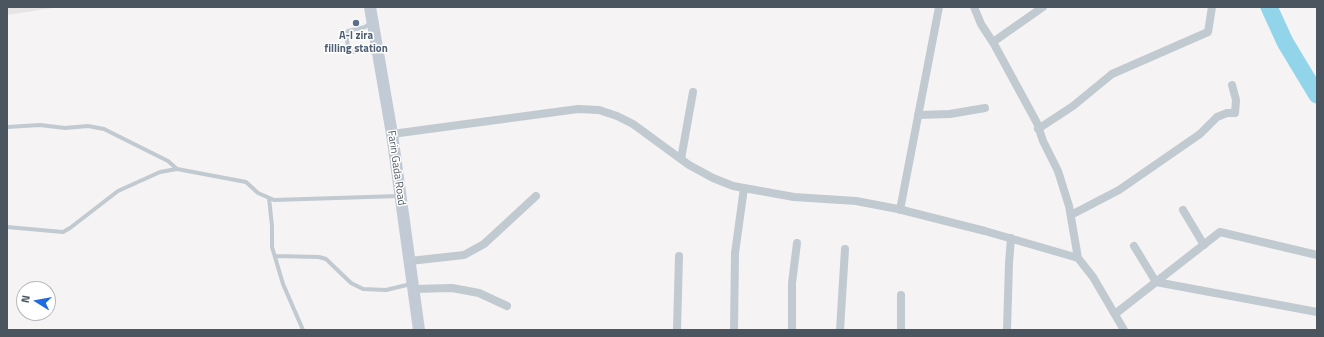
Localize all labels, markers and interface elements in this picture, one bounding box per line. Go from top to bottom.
marker: A-l zira filling station [351,18,361,28]
place label: A-l zira filling station [324,29,388,55]
street label: Farin Gada Road [384,130,408,206]
north arrow [16,281,56,321]
text: N [17,294,34,304]

